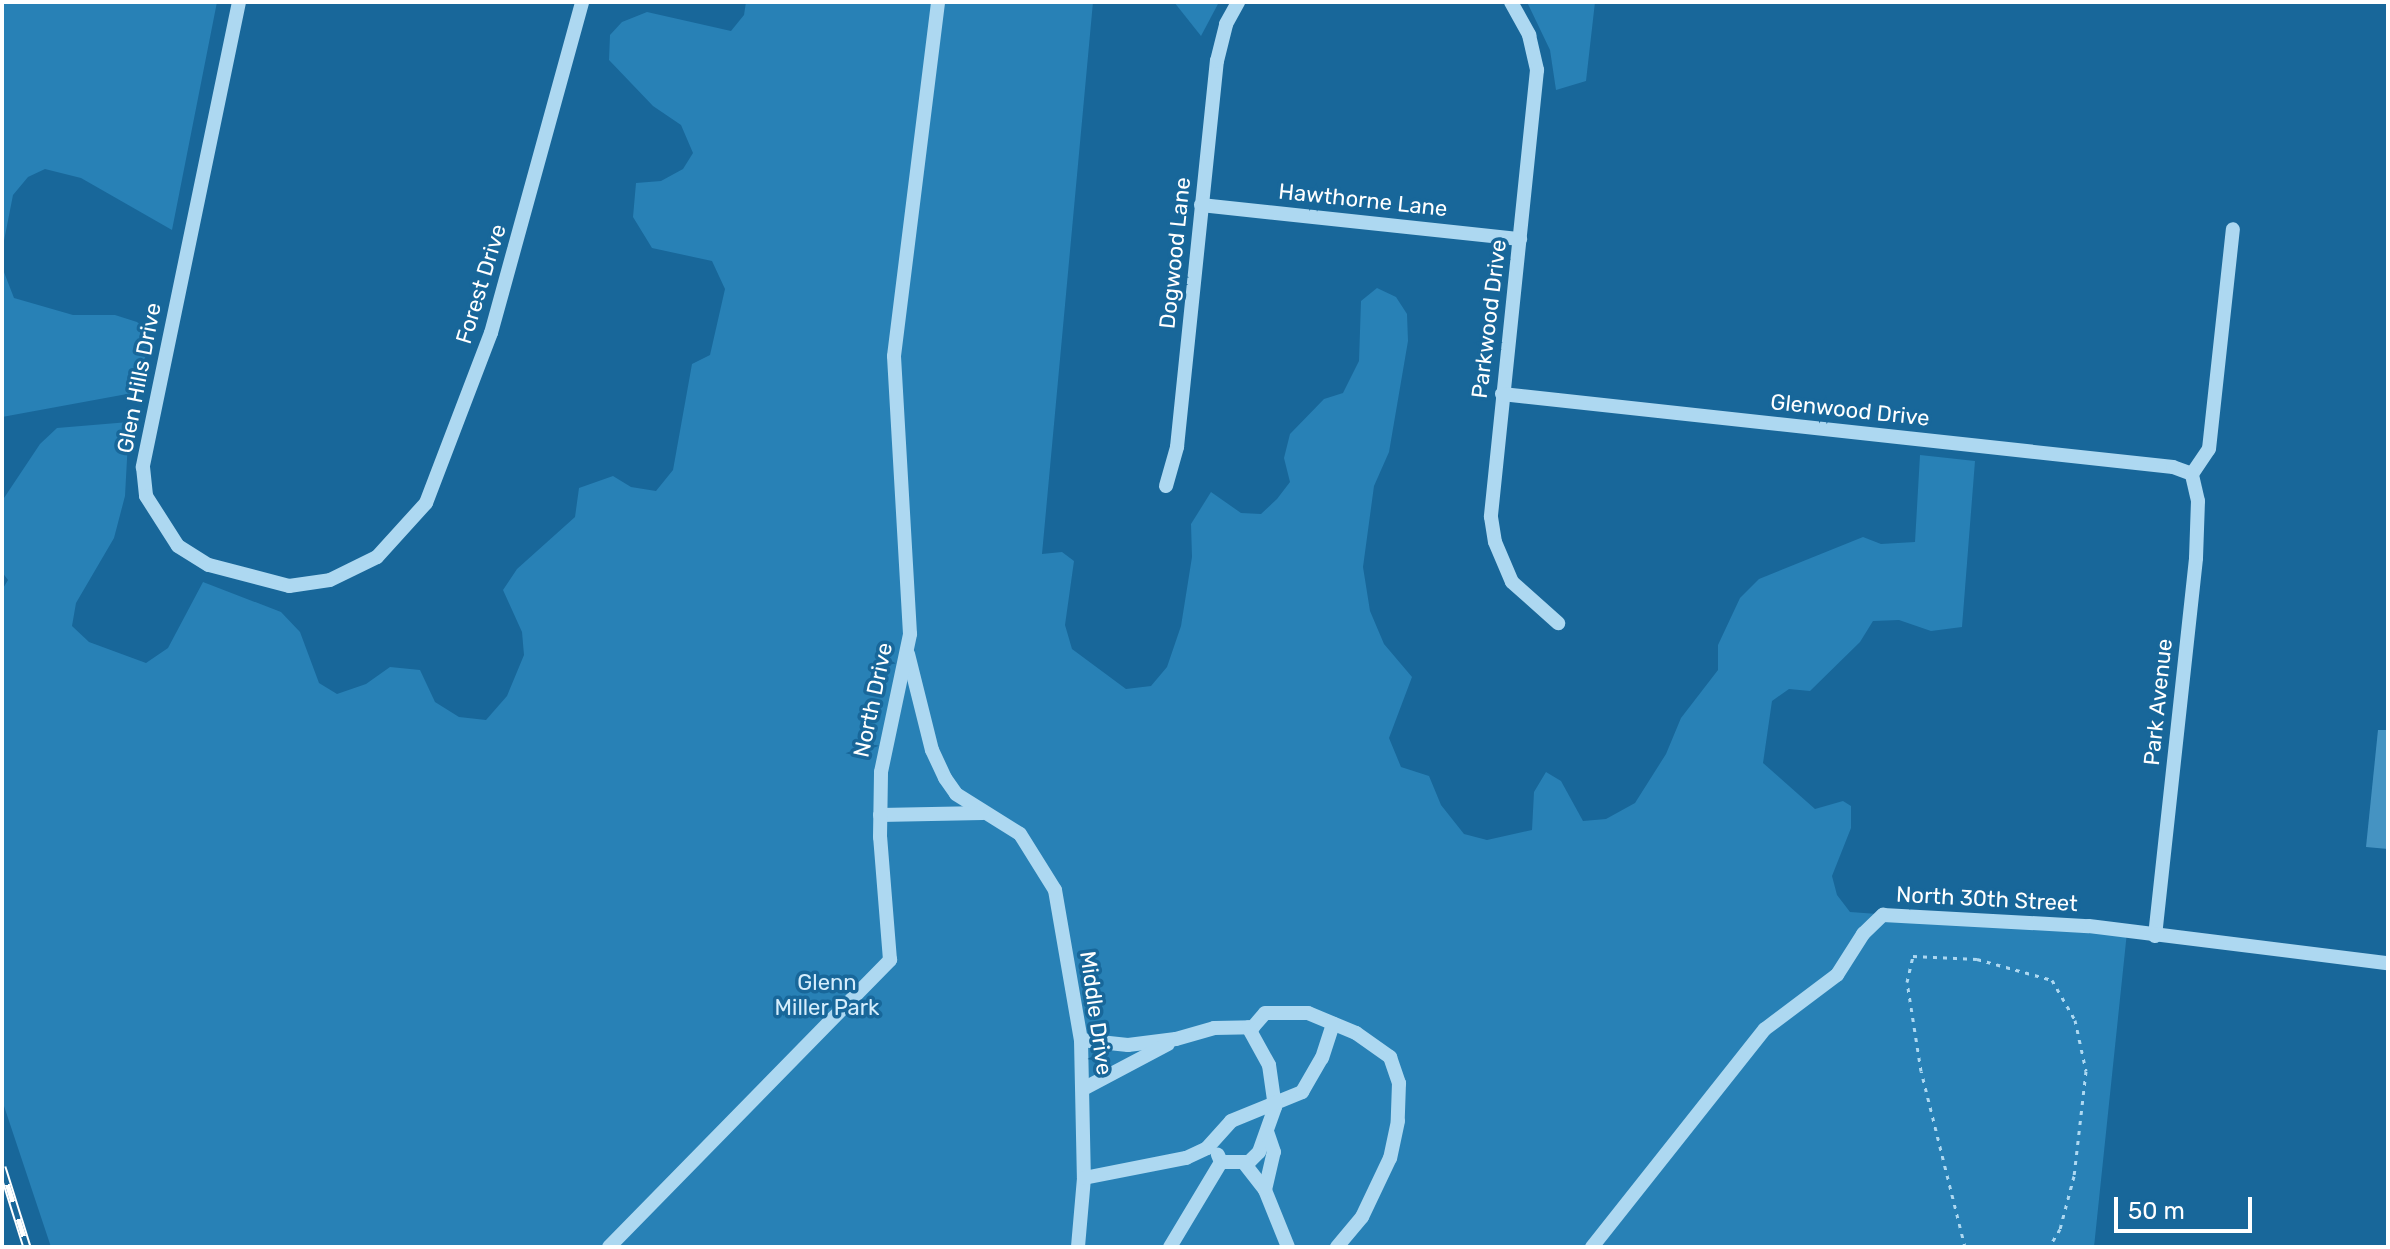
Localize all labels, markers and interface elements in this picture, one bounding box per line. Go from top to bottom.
street label: Dogwood Lane [1154,176,1196,330]
street label: Hawthorne Lane [1277,178,1449,222]
street label: Forest Drive [450,221,512,347]
street label: Parkwood Drive [1466,238,1512,400]
street label: Glen Hills Drive [111,301,167,455]
street label: Glenwood Drive [1769,389,1931,431]
street label: Park Avenue [2138,637,2178,767]
street label: North Drive [848,640,898,760]
street label: North 30th Street [1896,881,2078,917]
street label: Middle Drive [1074,949,1118,1077]
park label: Glenn Miller Park [774,969,880,1020]
scale bar [2118,1181,2256,1231]
text: 50 m [2128,1197,2185,1225]

